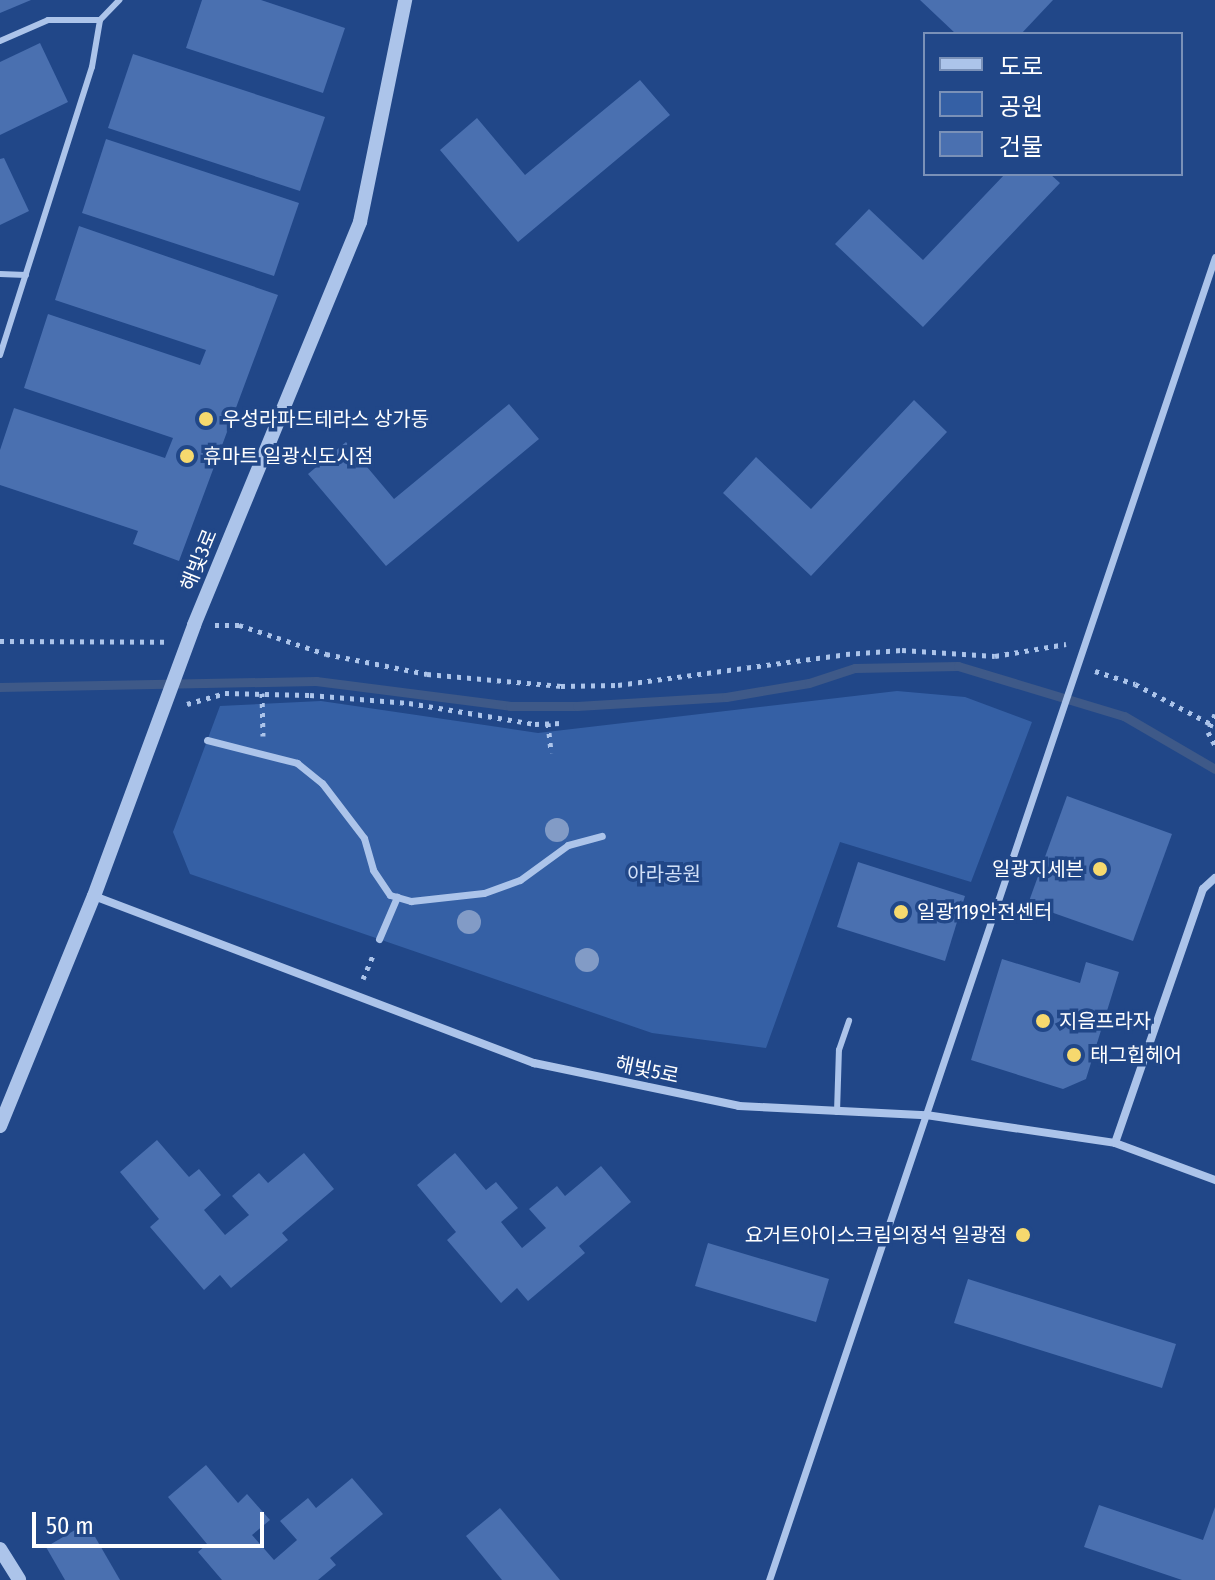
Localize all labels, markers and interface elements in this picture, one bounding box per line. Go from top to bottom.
legend [923,32,1183,176]
text: 도로 [999,53,1043,81]
text: 공원 [999,93,1043,121]
text: 건물 [999,133,1043,161]
place label: 우성라파드테라스 상가동 [222,407,429,431]
marker: 우성라파드테라스 상가동 [197,410,215,428]
place label: 휴마트 일광신도시점 [203,444,373,468]
marker: 휴마트 일광신도시점 [178,447,196,465]
street label: 해빛3로 [176,526,222,594]
place label: 일광지세븐 [992,857,1084,881]
marker: 일광지세븐 [1091,860,1109,878]
park label: 아라공원 [627,862,701,886]
place label: 일광119안전센터 [917,900,1052,924]
marker: 일광119안전센터 [892,903,910,921]
place label: 지음프라자 [1059,1009,1151,1033]
marker: 지음프라자 [1034,1012,1052,1030]
place label: 태그힙헤어 [1090,1043,1182,1067]
marker: 태그힙헤어 [1065,1046,1083,1064]
street label: 해빛5로 [613,1052,681,1088]
place label: 요거트아이스크림의정석 일광점 [745,1223,1007,1247]
marker: 요거트아이스크림의정석 일광점 [1014,1226,1032,1244]
scale bar [36,1496,268,1546]
text: 50 m [46,1512,94,1540]

